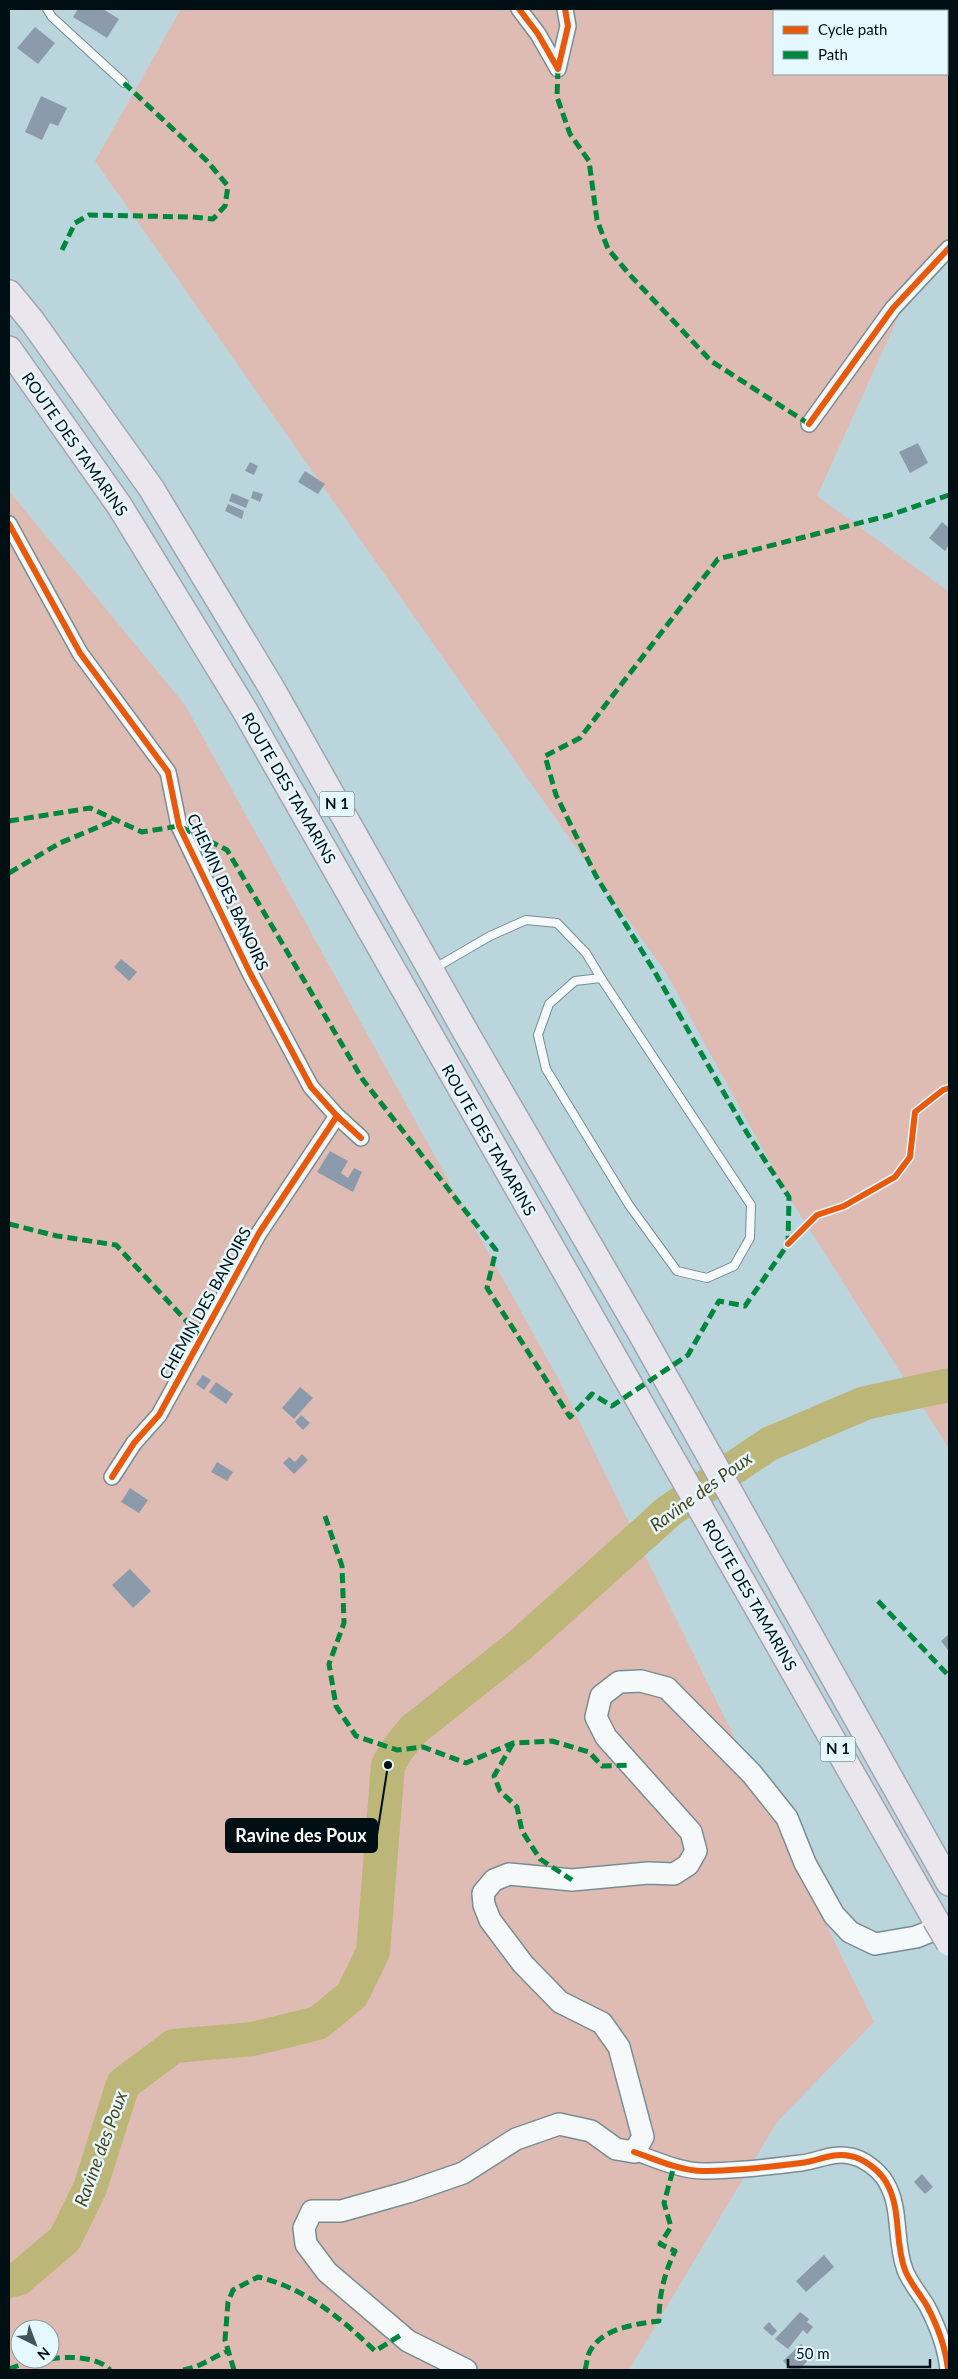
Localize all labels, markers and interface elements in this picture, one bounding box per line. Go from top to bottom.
legend [773,10,948,75]
text: Cycle path [818,20,887,38]
text: Path [818,45,848,63]
street label: ROUTE DES TAMARINS [19,368,132,519]
street label: ROUTE DES TAMARINS [238,709,340,867]
road number: N 1 [320,792,354,816]
street label: CHEMIN DES BANOIRS [184,810,273,973]
street label: ROUTE DES TAMARINS [438,1061,540,1219]
street label: CHEMIN DES BANOIRS [155,1223,254,1382]
water label: Ravine des Poux [645,1446,756,1536]
street label: ROUTE DES TAMARINS [699,1516,801,1674]
road number: N 1 [820,1736,856,1762]
callout: Ravine des Poux [226,1819,377,1852]
text: Ravine des Poux [235,1824,367,1846]
water label: Ravine des Poux [69,2088,131,2209]
north arrow [10,2319,60,2369]
scale bar [788,2336,930,2368]
text: N [34,2344,54,2364]
text: 50 m [796,2344,830,2362]

